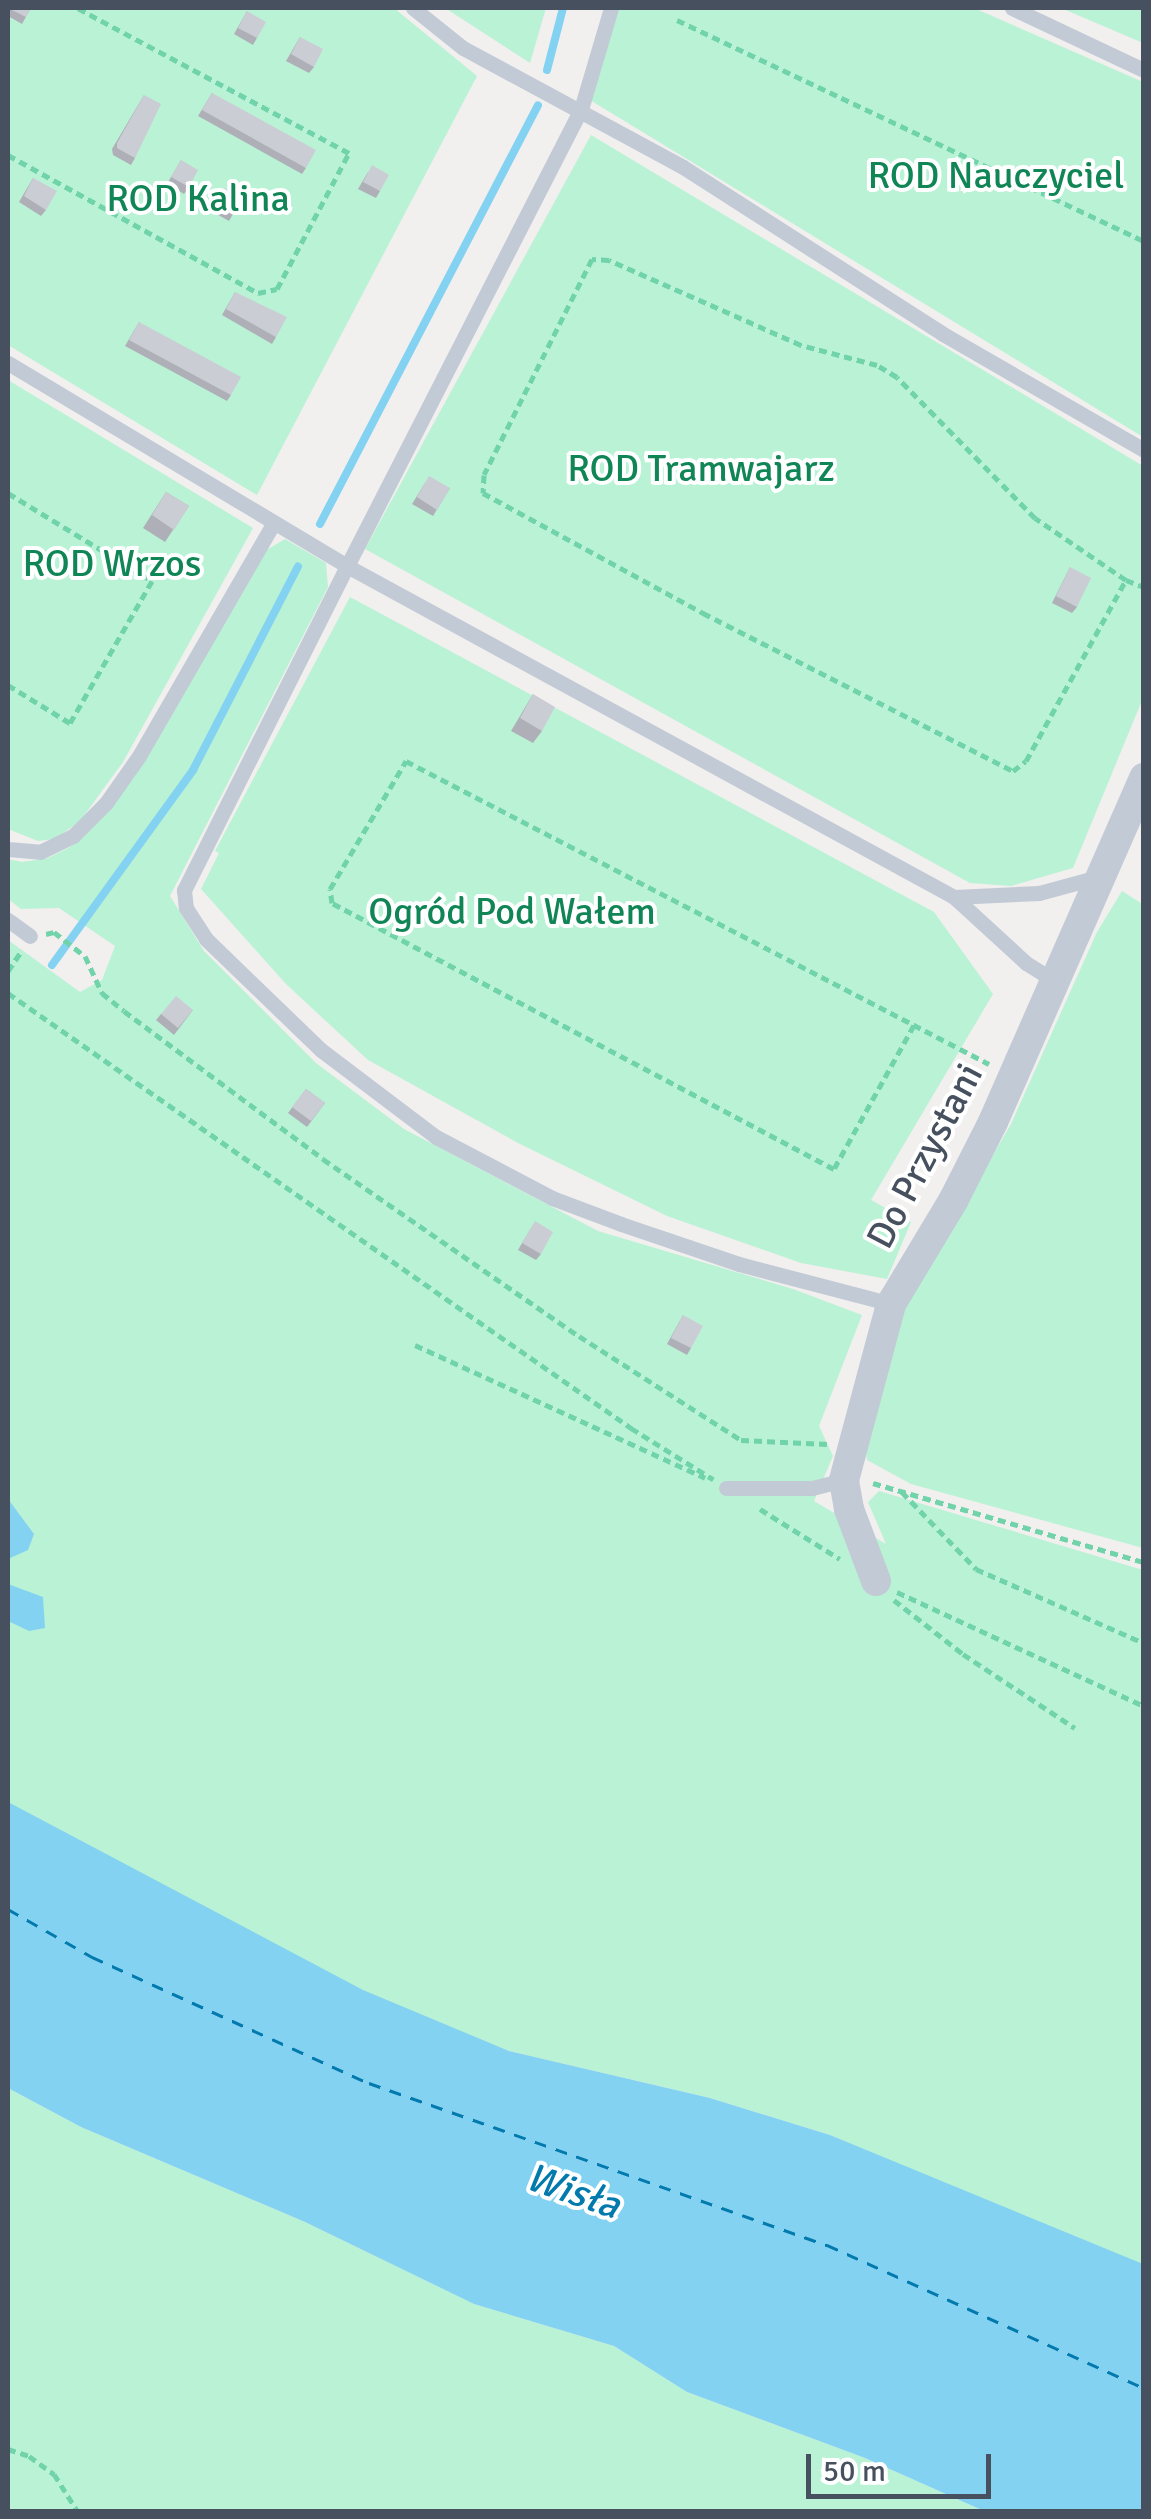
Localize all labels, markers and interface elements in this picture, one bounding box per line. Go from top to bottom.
park label: ROD Nauczyciel [868,153,1124,199]
park label: ROD Kalina [106,176,290,222]
park label: ROD Tramwajarz [567,446,835,492]
park label: ROD Wrzos [23,541,201,587]
park label: Ogród Pod Wałem [368,889,656,935]
street label: Do Przystani [857,1056,993,1256]
water label: Wisła [520,2153,626,2229]
scale bar [811,2434,996,2496]
text: 50 m [823,2453,886,2490]

